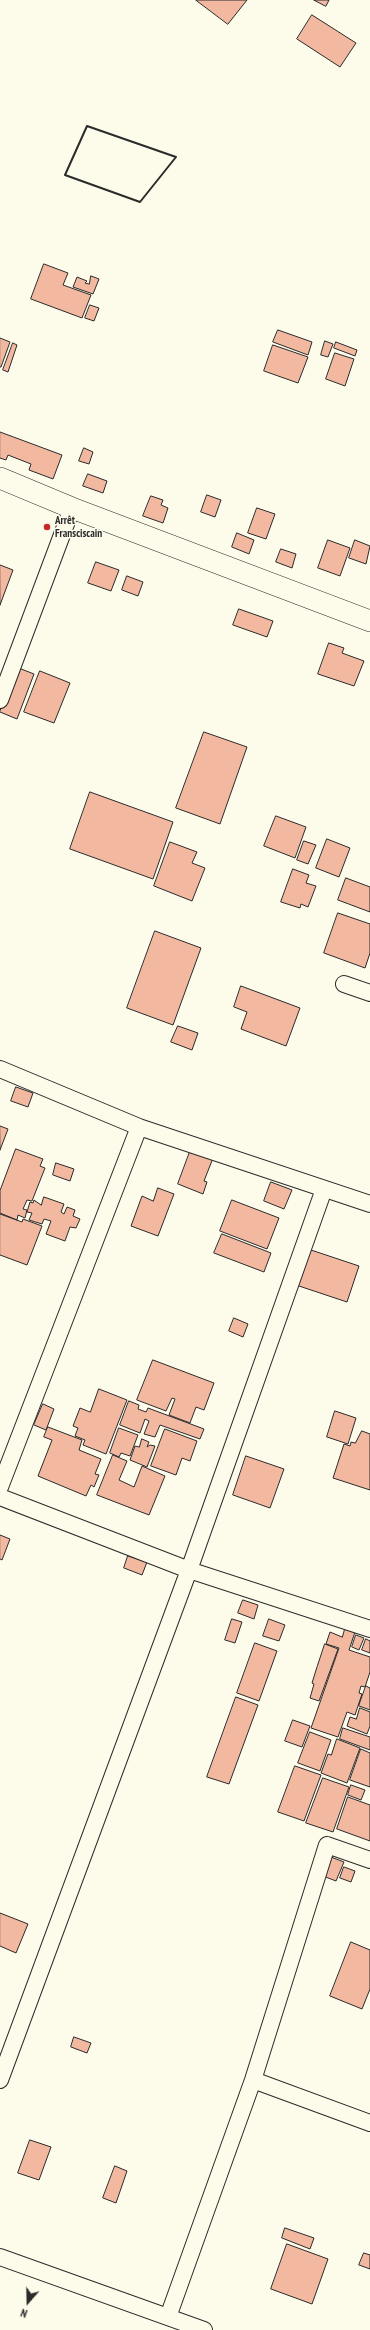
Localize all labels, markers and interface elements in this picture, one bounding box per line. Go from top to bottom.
place label: Arrêt Fransciscain [55,514,102,540]
marker: Arrêt Fransciscain [42,522,52,532]
north arrow [8,2282,48,2322]
text: N [19,2306,29,2321]

